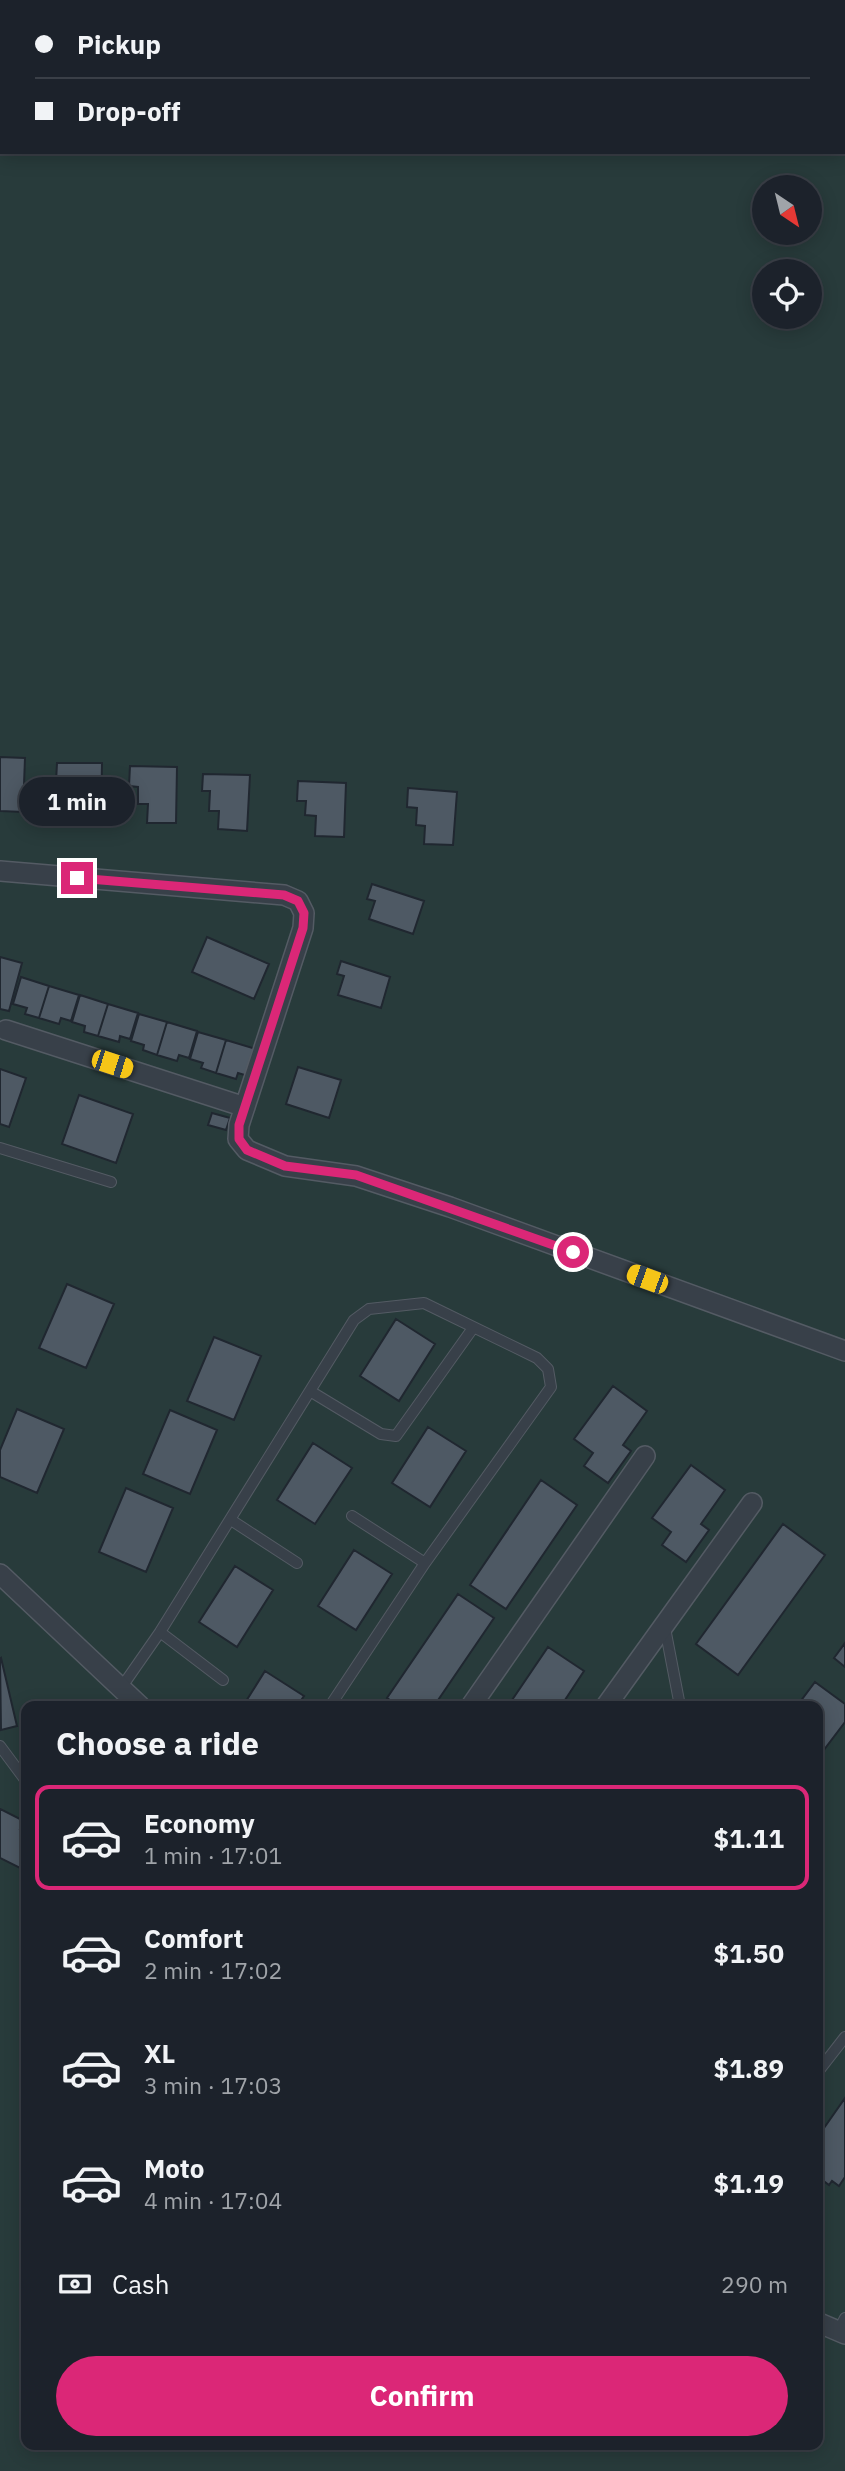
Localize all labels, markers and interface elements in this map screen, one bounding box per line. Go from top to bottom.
text: Pickup [77,27,161,61]
text: Drop-off [77,94,180,128]
north arrow [752,175,822,245]
map controls [752,175,822,329]
button: locate [752,259,822,329]
callout: 1 min [19,776,135,826]
text: 1 min [47,786,107,816]
route end [61,862,93,894]
car [89,1048,136,1080]
route start [557,1236,589,1268]
car [624,1262,671,1296]
text: Choose a ride [56,1722,259,1764]
icon: car [60,1806,123,1869]
text: Economy [144,1806,255,1840]
text: $1.11 [714,1821,784,1855]
text: 1 min · 17:01 [144,1840,282,1870]
icon: car [60,1921,123,1984]
text: Comfort [144,1921,243,1955]
text: $1.50 [714,1936,784,1970]
text: 2 min · 17:02 [144,1955,282,1985]
icon: car [60,2036,123,2099]
text: XL [144,2036,175,2070]
text: $1.89 [714,2051,784,2085]
text: 3 min · 17:03 [144,2070,282,2100]
icon: car [60,2151,123,2214]
text: Moto [144,2151,204,2185]
text: $1.19 [714,2166,784,2200]
text: 4 min · 17:04 [144,2185,282,2215]
icon: cash [56,2265,94,2303]
text: Cash [112,2267,169,2301]
text: 290 m [721,2269,788,2299]
button: Confirm [56,2356,788,2436]

